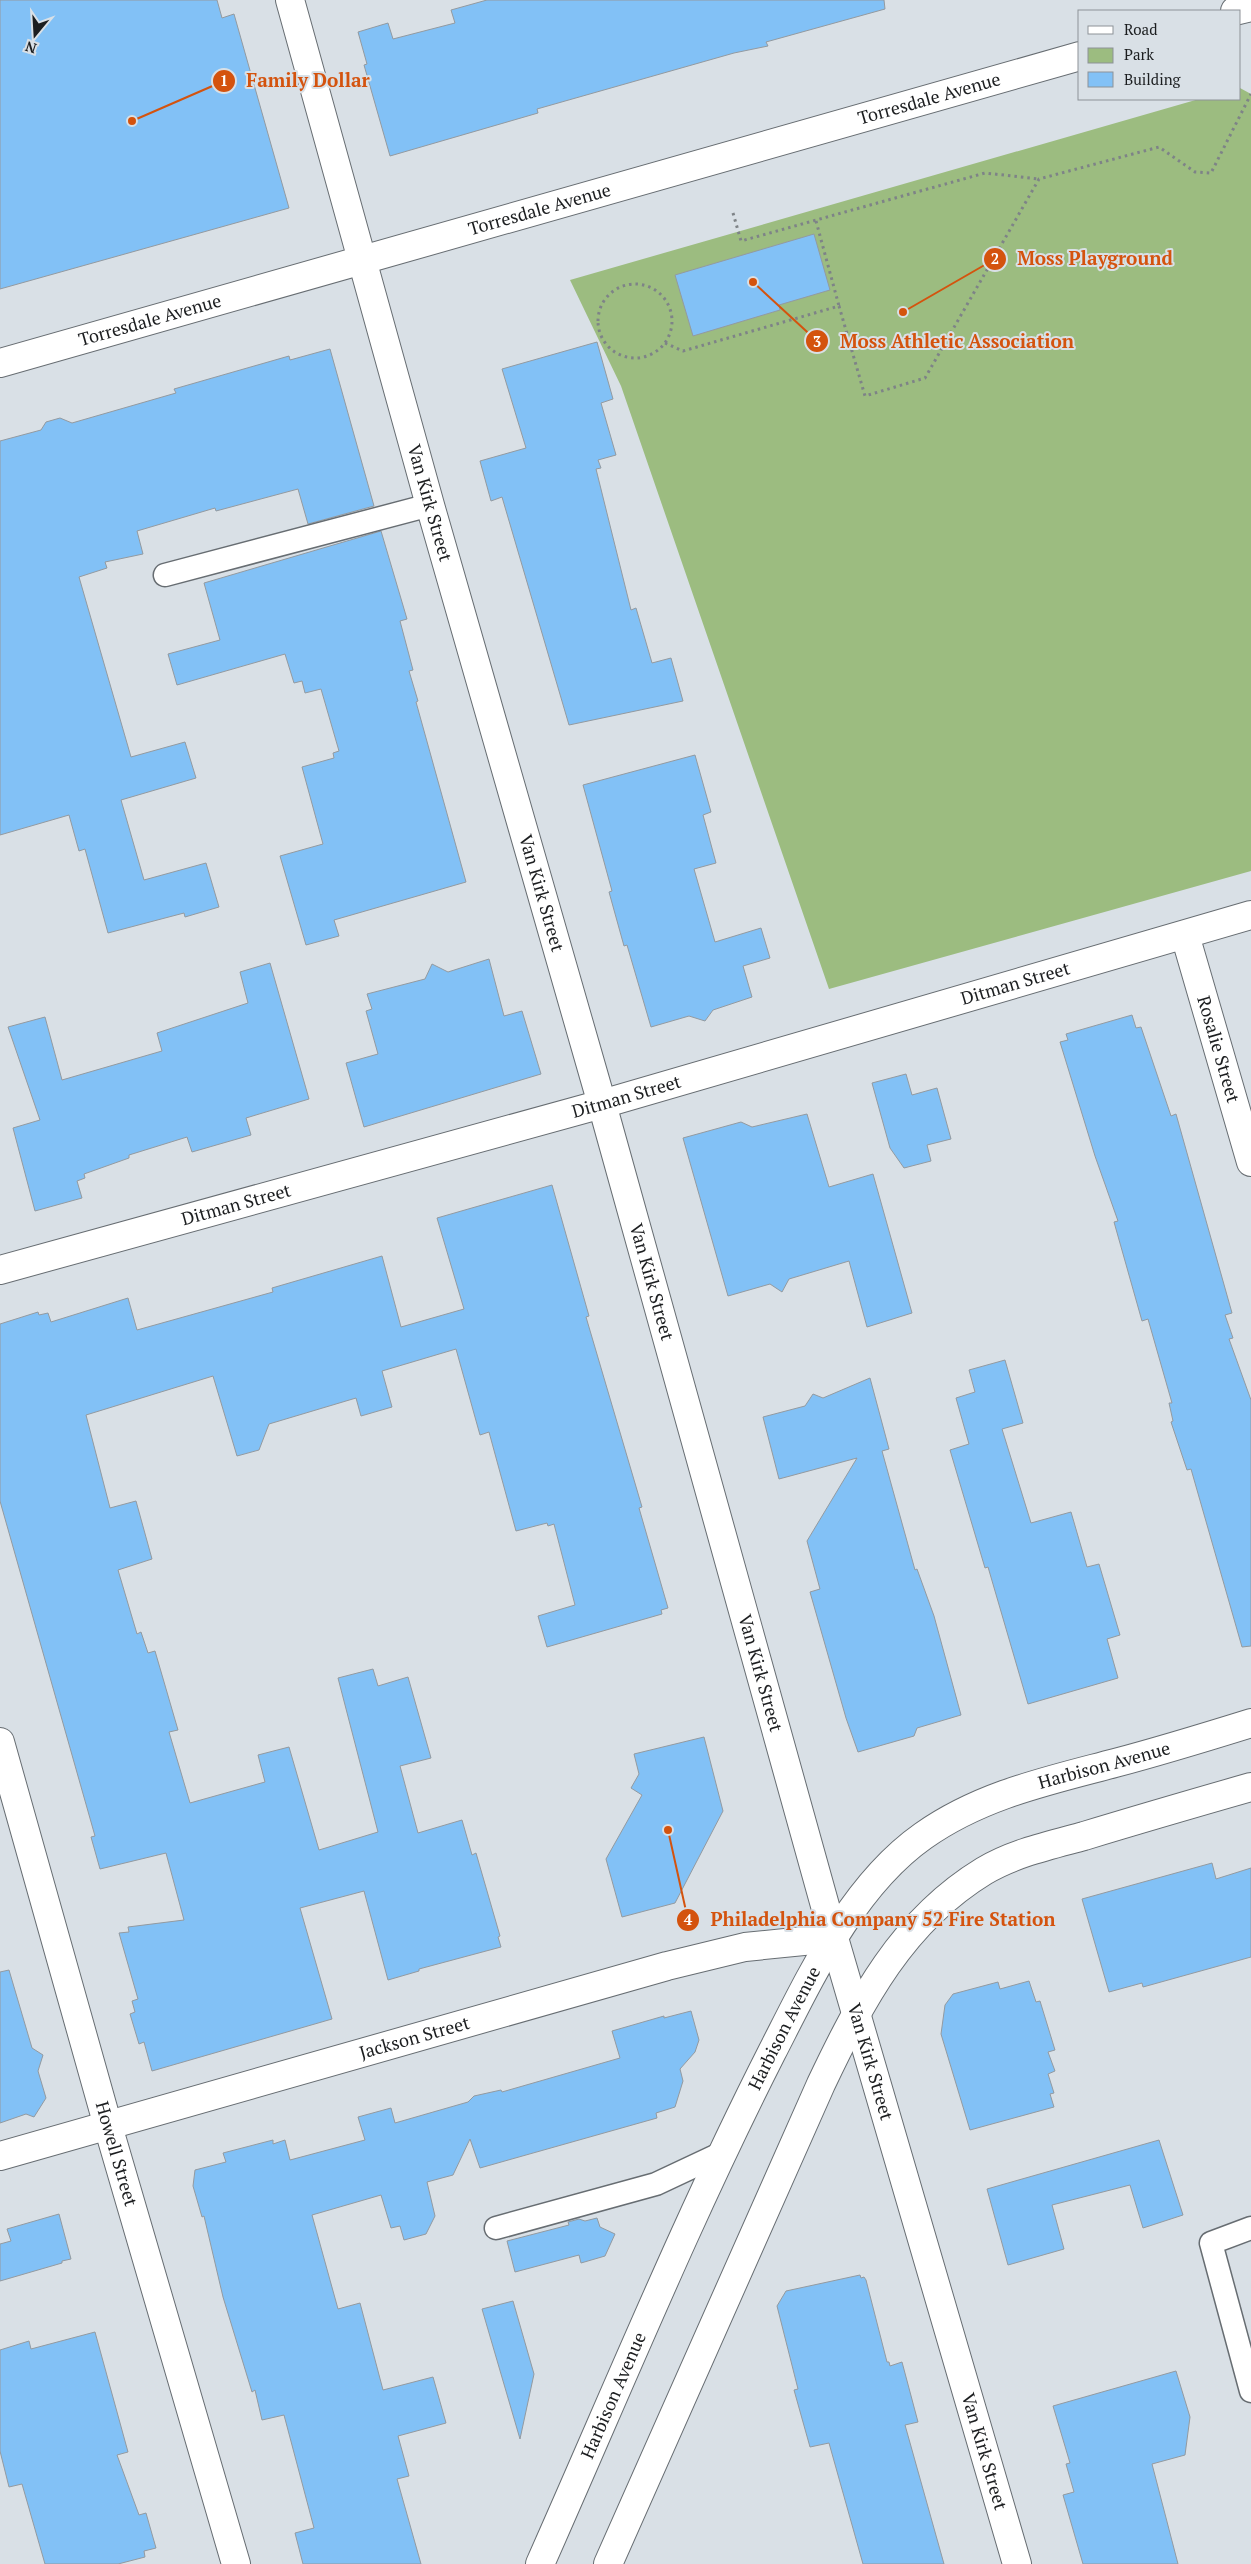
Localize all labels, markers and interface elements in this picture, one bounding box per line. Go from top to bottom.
north arrow [10,10,60,60]
legend [1078,10,1241,100]
text: Road [1124,19,1157,39]
text: N [22,37,39,59]
text: Park [1124,44,1154,64]
callout: Family Dollar [212,64,380,98]
street label: Torresdale Avenue [855,66,1003,130]
text: Family Dollar [246,67,371,92]
text: Building [1124,69,1182,89]
text: 1 [220,70,228,90]
street label: Torresdale Avenue [465,177,613,240]
callout: Moss Playground [982,242,1183,276]
text: Moss Playground [1017,245,1173,270]
text: 2 [991,248,999,268]
street label: Torresdale Avenue [76,288,224,351]
callout: Moss Athletic Association [804,324,1084,358]
text: Moss Athletic Association [840,328,1075,353]
text: 3 [813,331,821,351]
street label: Van Kirk Street [403,441,459,564]
street label: Van Kirk Street [514,832,571,955]
street label: Ditman Street [958,955,1073,1010]
street label: Rosalie Street [1192,993,1246,1106]
street label: Ditman Street [569,1069,684,1123]
street label: Ditman Street [178,1177,294,1230]
street label: Van Kirk Street [625,1220,680,1343]
street label: Van Kirk Street [734,1611,789,1735]
street label: Harbison Avenue [1035,1735,1173,1794]
callout: Philadelphia Company 52 Fire Station [675,1903,1065,1937]
text: Philadelphia Company 52 Fire Station [710,1906,1056,1931]
text: 4 [684,1909,693,1929]
street label: Harbison Avenue [742,1962,825,2094]
street label: Van Kirk Street [843,2000,900,2123]
street label: Jackson Street [356,2010,473,2064]
street label: Howell Street [91,2098,144,2209]
street label: Harbison Avenue [575,2328,651,2462]
street label: Van Kirk Street [957,2390,1014,2513]

